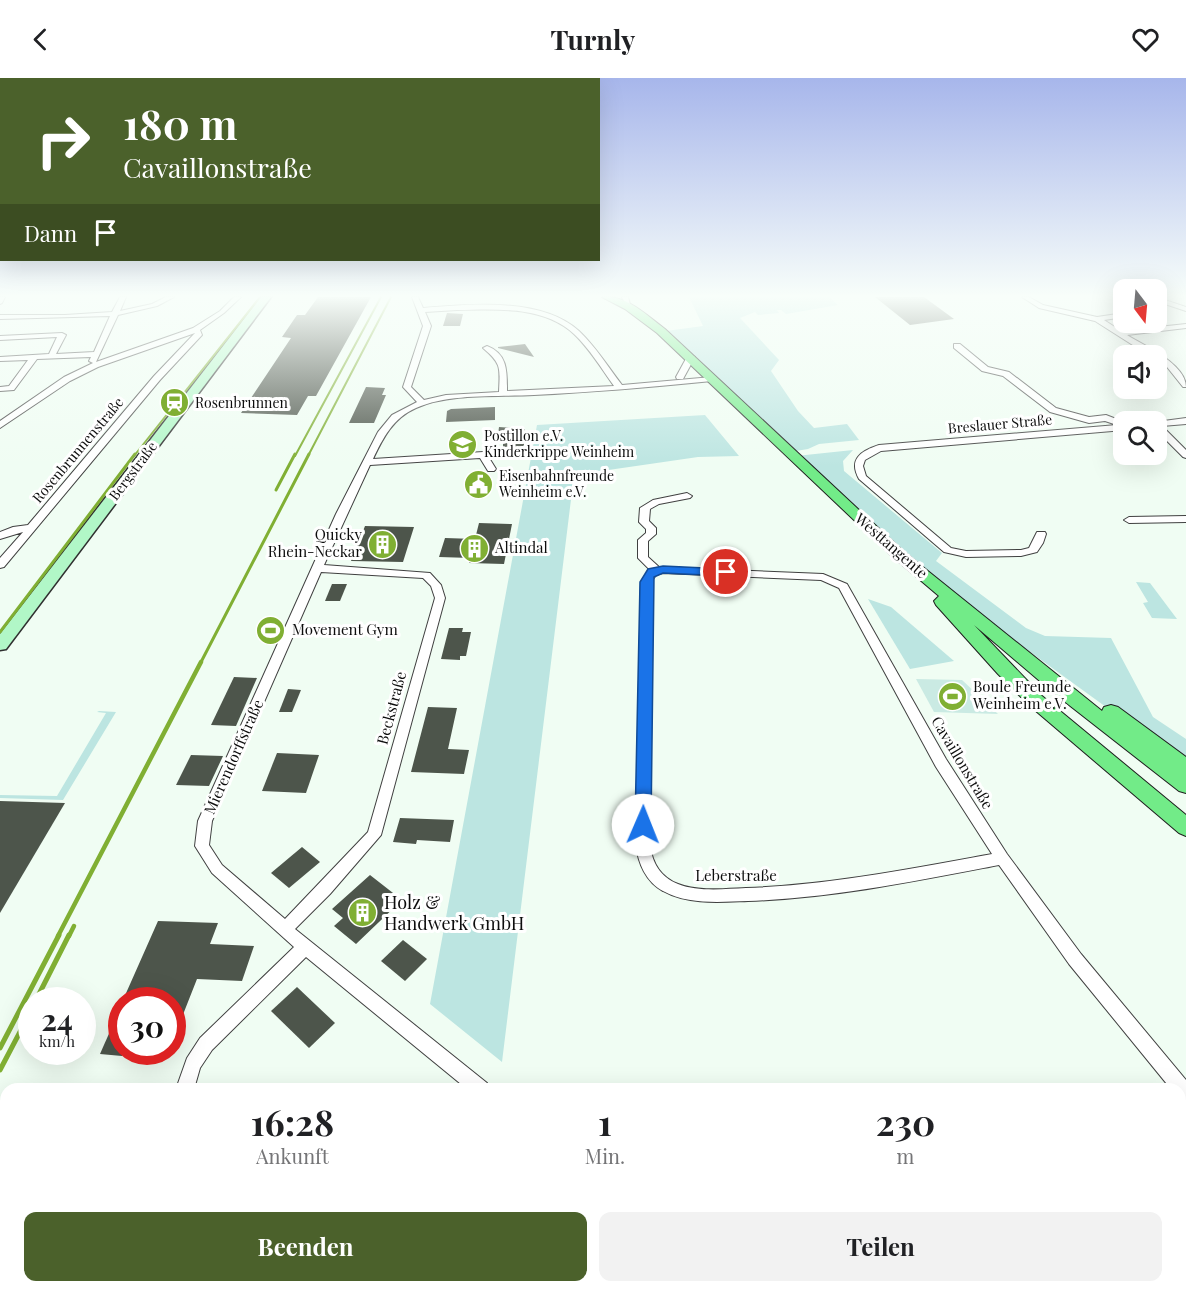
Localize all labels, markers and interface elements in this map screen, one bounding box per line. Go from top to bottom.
text: Turnly [551,21,635,57]
icon: back [24,23,57,56]
icon: heart [1129,23,1162,56]
text: 180 m [123,95,238,151]
icon: right [24,102,102,180]
text: Cavaillonstraße [123,149,312,185]
icon: arrive [89,216,122,249]
text: Dann [24,218,77,248]
north arrow [1113,279,1167,333]
map controls [1113,279,1167,465]
button: sound [1113,345,1167,399]
station icon: Rosenbrunnen [158,387,190,419]
street label: Rosenbrunnenstraße [28,393,127,507]
place label: Rosenbrunnen [195,393,288,412]
street label: Breslauer Straße [947,409,1053,438]
button: search [1113,411,1167,465]
place label: Postillon e.V. Kinderkrippe Weinheim [484,426,635,461]
school or university icon: Postillon e.V. Kinderkrippe Weinheim [447,428,479,460]
street label: Bergstraße [104,437,161,504]
place label: Eisenbahnfreunde Weinheim e.V. [498,466,614,501]
public building icon: Eisenbahnfreunde Weinheim e.V. [462,468,494,500]
street label: Westtangente [850,507,932,582]
place label: Quicky Rhein-Neckar [268,524,362,561]
building icon: Quicky Rhein-Neckar [367,528,399,560]
building icon: Altindal [458,532,490,564]
place label: Altindal [494,537,548,557]
pin [700,546,751,597]
icon: arrive [709,555,742,588]
sports icon: Movement Gym [255,614,287,646]
place label: Movement Gym [292,619,398,639]
street label: Beckstraße [372,669,410,747]
place label: Boule Freunde Weinheim e.V. [972,676,1071,713]
sports icon: Boule Freunde Weinheim e.V. [936,680,968,712]
street label: Mierendorffstraße [199,696,267,817]
street label: Cavaillonstraße [927,712,998,813]
position arrow [611,793,675,857]
street label: Leberstraße [695,865,777,885]
place label: Holz & Handwerk GmbH [384,890,524,935]
building icon: Holz & Handwerk GmbH [347,897,379,929]
speed limit sign: 30 [108,987,186,1065]
text: 24 [41,999,73,1039]
text: km/h [39,1031,75,1051]
text: 16:28 [251,1097,334,1145]
text: 1 [598,1097,612,1145]
text: 230 [876,1097,935,1145]
text: Ankunft [256,1142,329,1169]
text: Min. [585,1142,625,1169]
text: m [897,1142,914,1169]
button: Beenden [24,1212,587,1281]
button: Teilen [599,1212,1162,1281]

